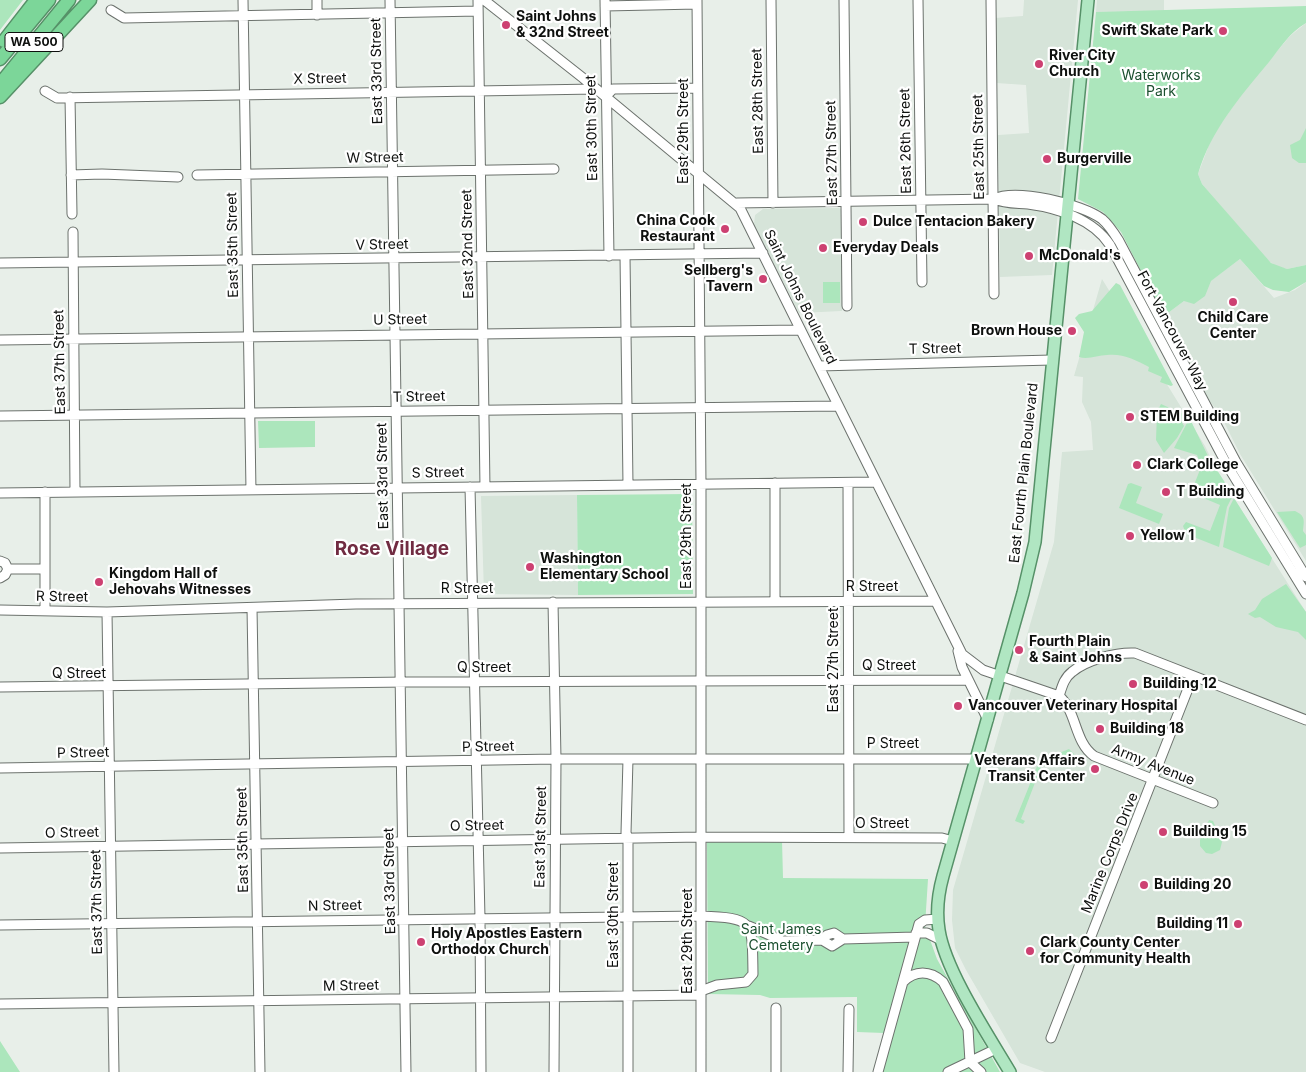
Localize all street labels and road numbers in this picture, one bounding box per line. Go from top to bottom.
street label: East 33rd Street [368,18,386,124]
road number: WA 500 [5,32,63,52]
street label: East 28th Street [749,48,767,154]
street label: X Street [293,70,347,88]
street label: East 30th Street [583,75,601,181]
street label: East 29th Street [676,78,692,184]
street label: East 26th Street [897,88,915,194]
street label: East 25th Street [970,94,988,200]
street label: East 27th Street [823,100,841,206]
street label: W Street [346,149,404,167]
street label: East 32nd Street [459,189,477,299]
street label: East 35th Street [224,192,242,298]
street label: Saint Johns Boulevard [760,227,840,367]
street label: V Street [355,236,409,254]
street label: Fort Vancouver Way [1133,268,1211,394]
street label: East 37th Street [51,309,69,415]
street label: U Street [373,311,427,329]
street label: T Street [909,340,961,358]
street label: East Fourth Plain Boulevard [1006,382,1042,564]
street label: T Street [393,388,445,406]
street label: East 33rd Street [374,423,392,529]
street label: S Street [412,464,464,482]
street label: East 29th Street [679,483,695,589]
street label: R Street [846,579,898,595]
street label: R Street [441,581,493,597]
street label: R Street [36,588,88,606]
street label: East 27th Street [826,608,842,712]
street label: Q Street [862,658,916,674]
street label: Q Street [457,660,511,676]
street label: Q Street [52,666,106,682]
street label: P Street [867,736,919,752]
street label: P Street [462,738,514,756]
street label: Army Avenue [1109,741,1197,789]
street label: P Street [57,744,109,762]
street label: East 31st Street [532,786,550,888]
street label: East 35th Street [234,787,252,893]
street label: Marine Corps Drive [1078,790,1142,916]
street label: O Street [855,816,909,832]
street label: O Street [450,817,504,835]
street label: O Street [45,824,99,842]
street label: East 33rd Street [381,828,399,934]
street label: East 37th Street [88,849,106,955]
street label: East 30th Street [606,862,622,968]
street label: East 29th Street [680,888,696,994]
street label: N Street [308,897,362,915]
street label: M Street [323,977,379,995]

